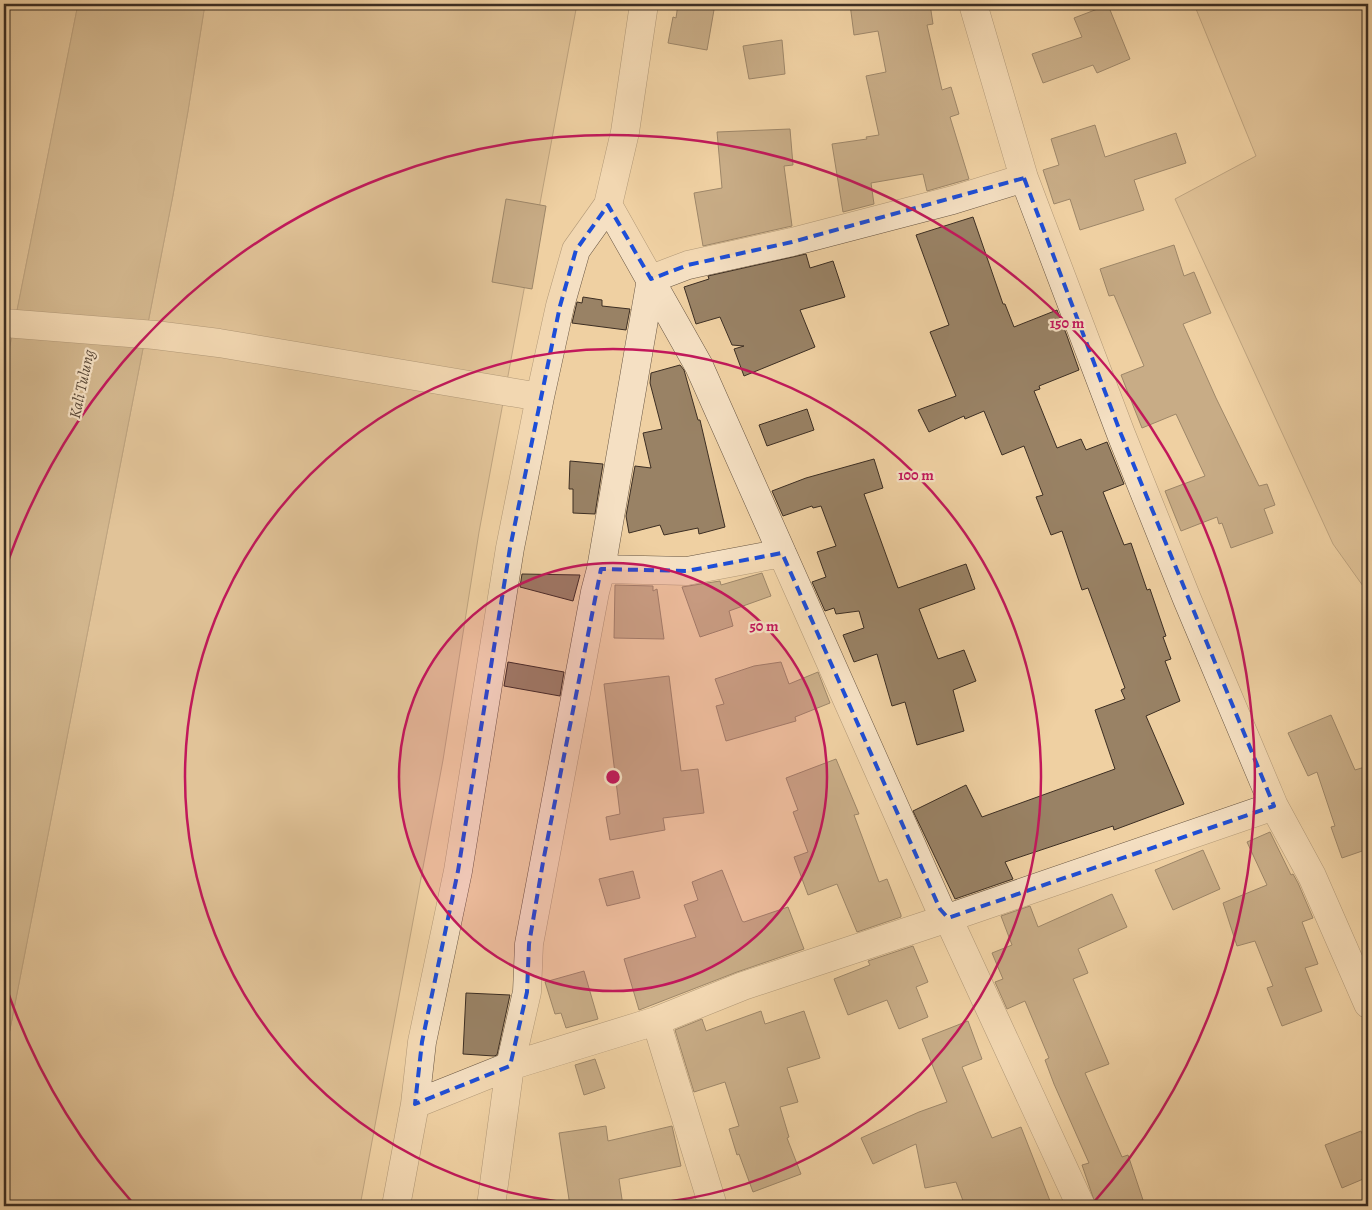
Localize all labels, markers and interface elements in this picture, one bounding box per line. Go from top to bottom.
text: 150 m [1050,313,1085,333]
water label: Kali Tulung [64,347,100,421]
text: 100 m [898,465,934,485]
text: 50 m [749,616,779,636]
centre of rings [604,768,622,786]

